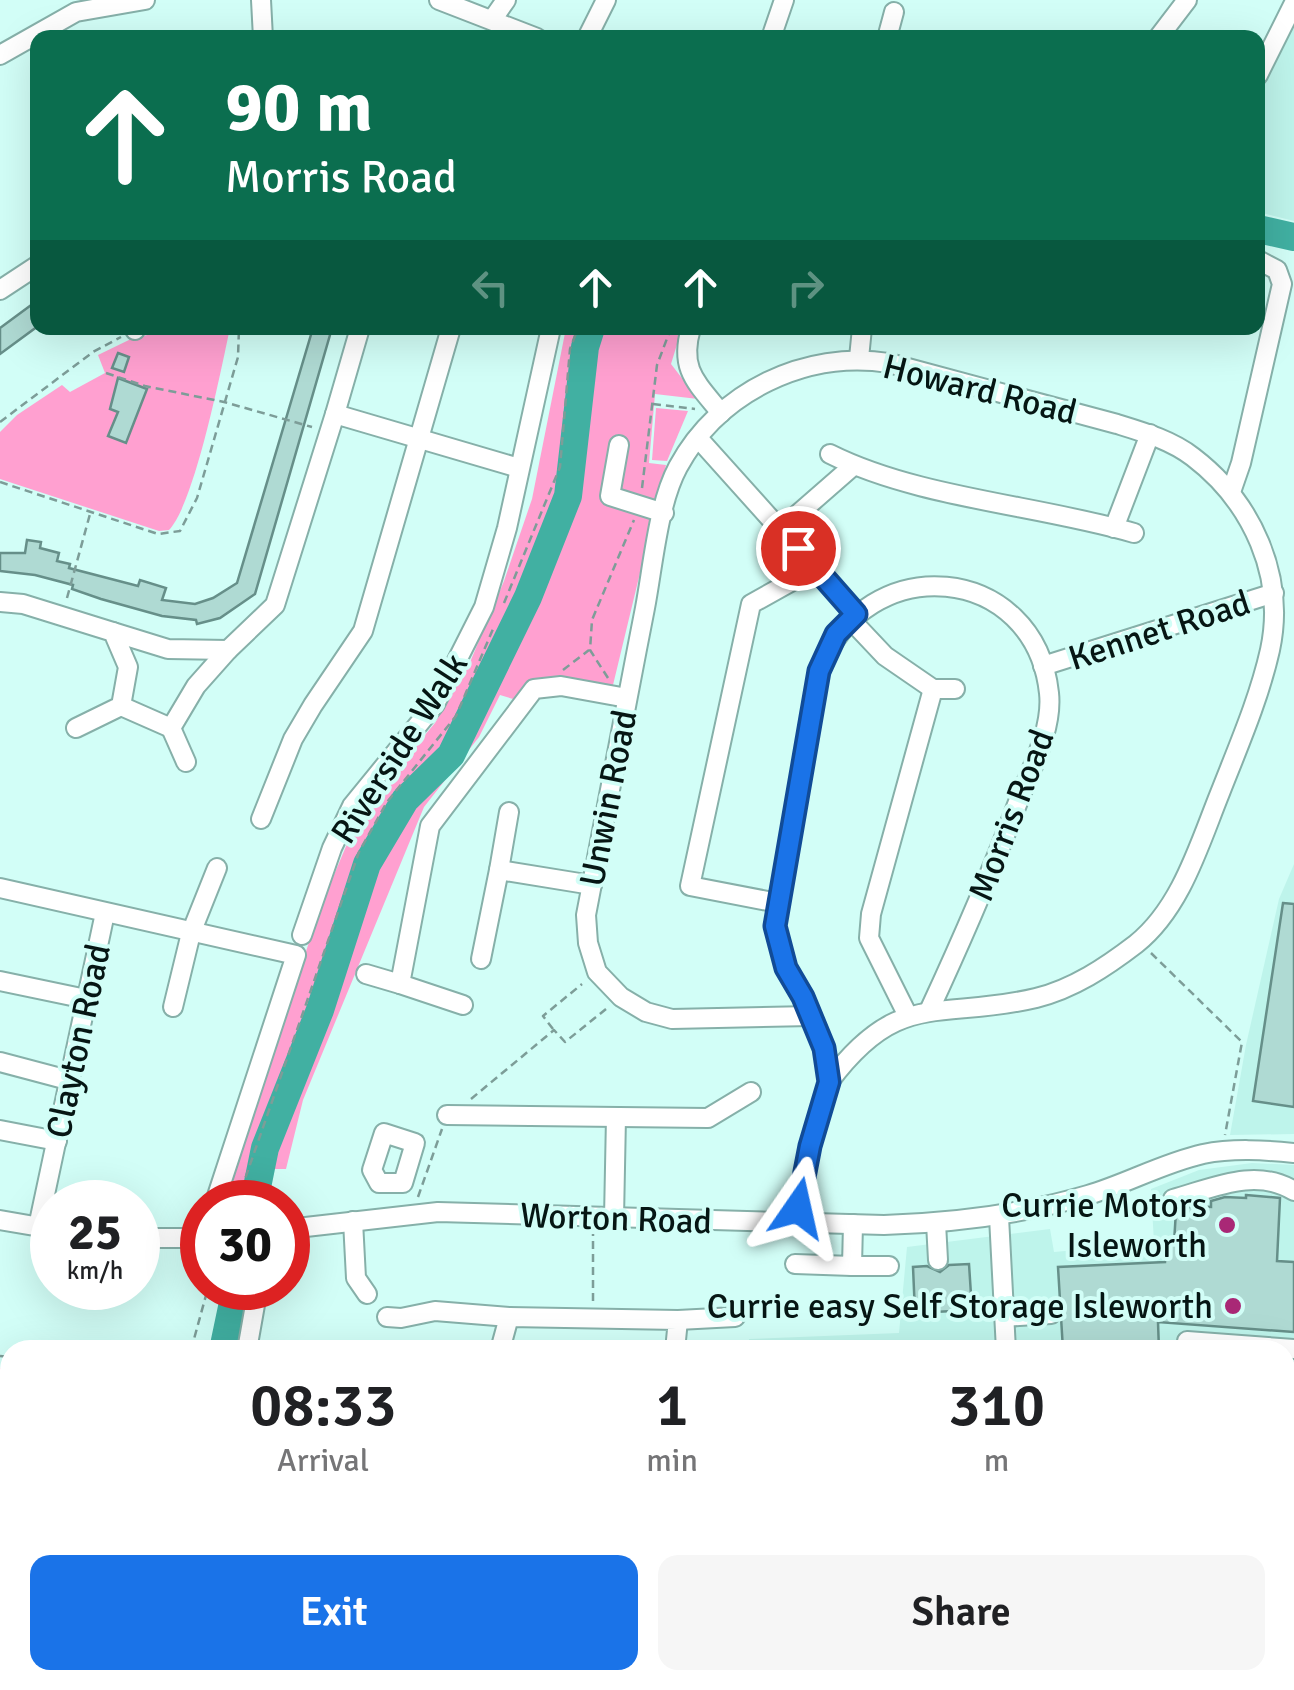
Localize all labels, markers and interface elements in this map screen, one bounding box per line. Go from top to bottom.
text: 90 m [225,64,373,150]
icon: ahead [60,70,190,200]
text: Morris Road [225,150,457,205]
icon: left [463,260,518,315]
icon: ahead [568,260,623,315]
icon: ahead [673,260,728,315]
icon: right [778,260,833,315]
street label: Howard Road [879,345,1081,434]
pin [756,506,841,591]
icon: arrive [771,521,826,576]
street label: Kennet Road [1063,581,1255,680]
street label: Riverside Walk [322,645,477,852]
street label: Unwin Road [570,706,647,890]
street label: Morris Road [959,723,1064,907]
street label: Clayton Road [37,940,120,1142]
position arrow [746,1156,850,1260]
speed limit sign: 30 [180,1180,310,1310]
place label: Currie Motors Isleworth [1001,1184,1207,1267]
street label: Worton Road [519,1194,713,1243]
text: 25 [68,1202,122,1264]
marker: Currie Motors Isleworth [1216,1214,1238,1236]
text: km/h [67,1255,123,1286]
place label: Currie easy Self Storage Isleworth [707,1285,1213,1328]
marker: Currie easy Self Storage Isleworth [1222,1295,1244,1317]
text: 08:33 [250,1369,396,1443]
text: 1 [656,1369,688,1443]
text: 310 [948,1369,1045,1443]
text: Arrival [277,1441,369,1480]
text: min [646,1441,698,1480]
text: m [984,1441,1009,1480]
button: Exit [30,1555,638,1670]
button: Share [658,1555,1265,1670]

